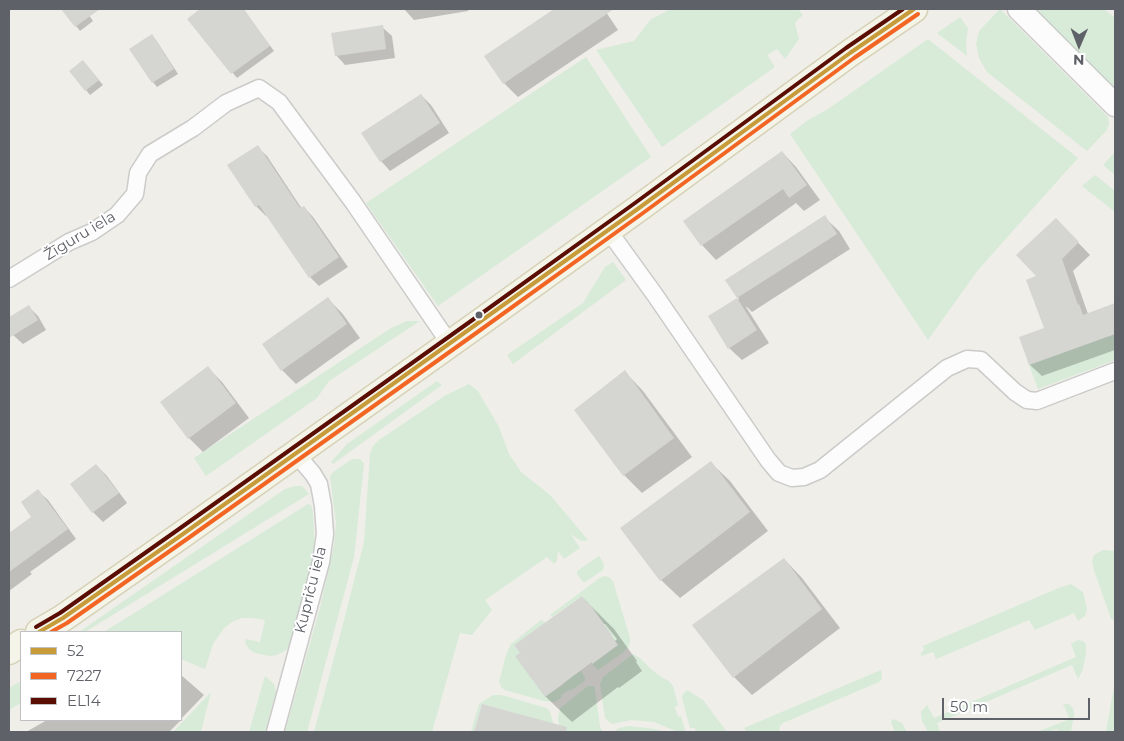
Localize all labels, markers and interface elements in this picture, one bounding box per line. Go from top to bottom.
north arrow [1054,20,1104,70]
text: N [1073,51,1085,69]
street label: Žīguru iela [41,208,119,264]
unlabelled marker [474,310,484,320]
street label: Kupriču iela [292,545,330,635]
legend [20,631,182,721]
text: 52 [67,641,84,660]
text: 7227 [67,666,102,685]
scale bar [944,688,1092,720]
text: EL14 [67,691,101,710]
text: 50 m [950,697,988,716]

